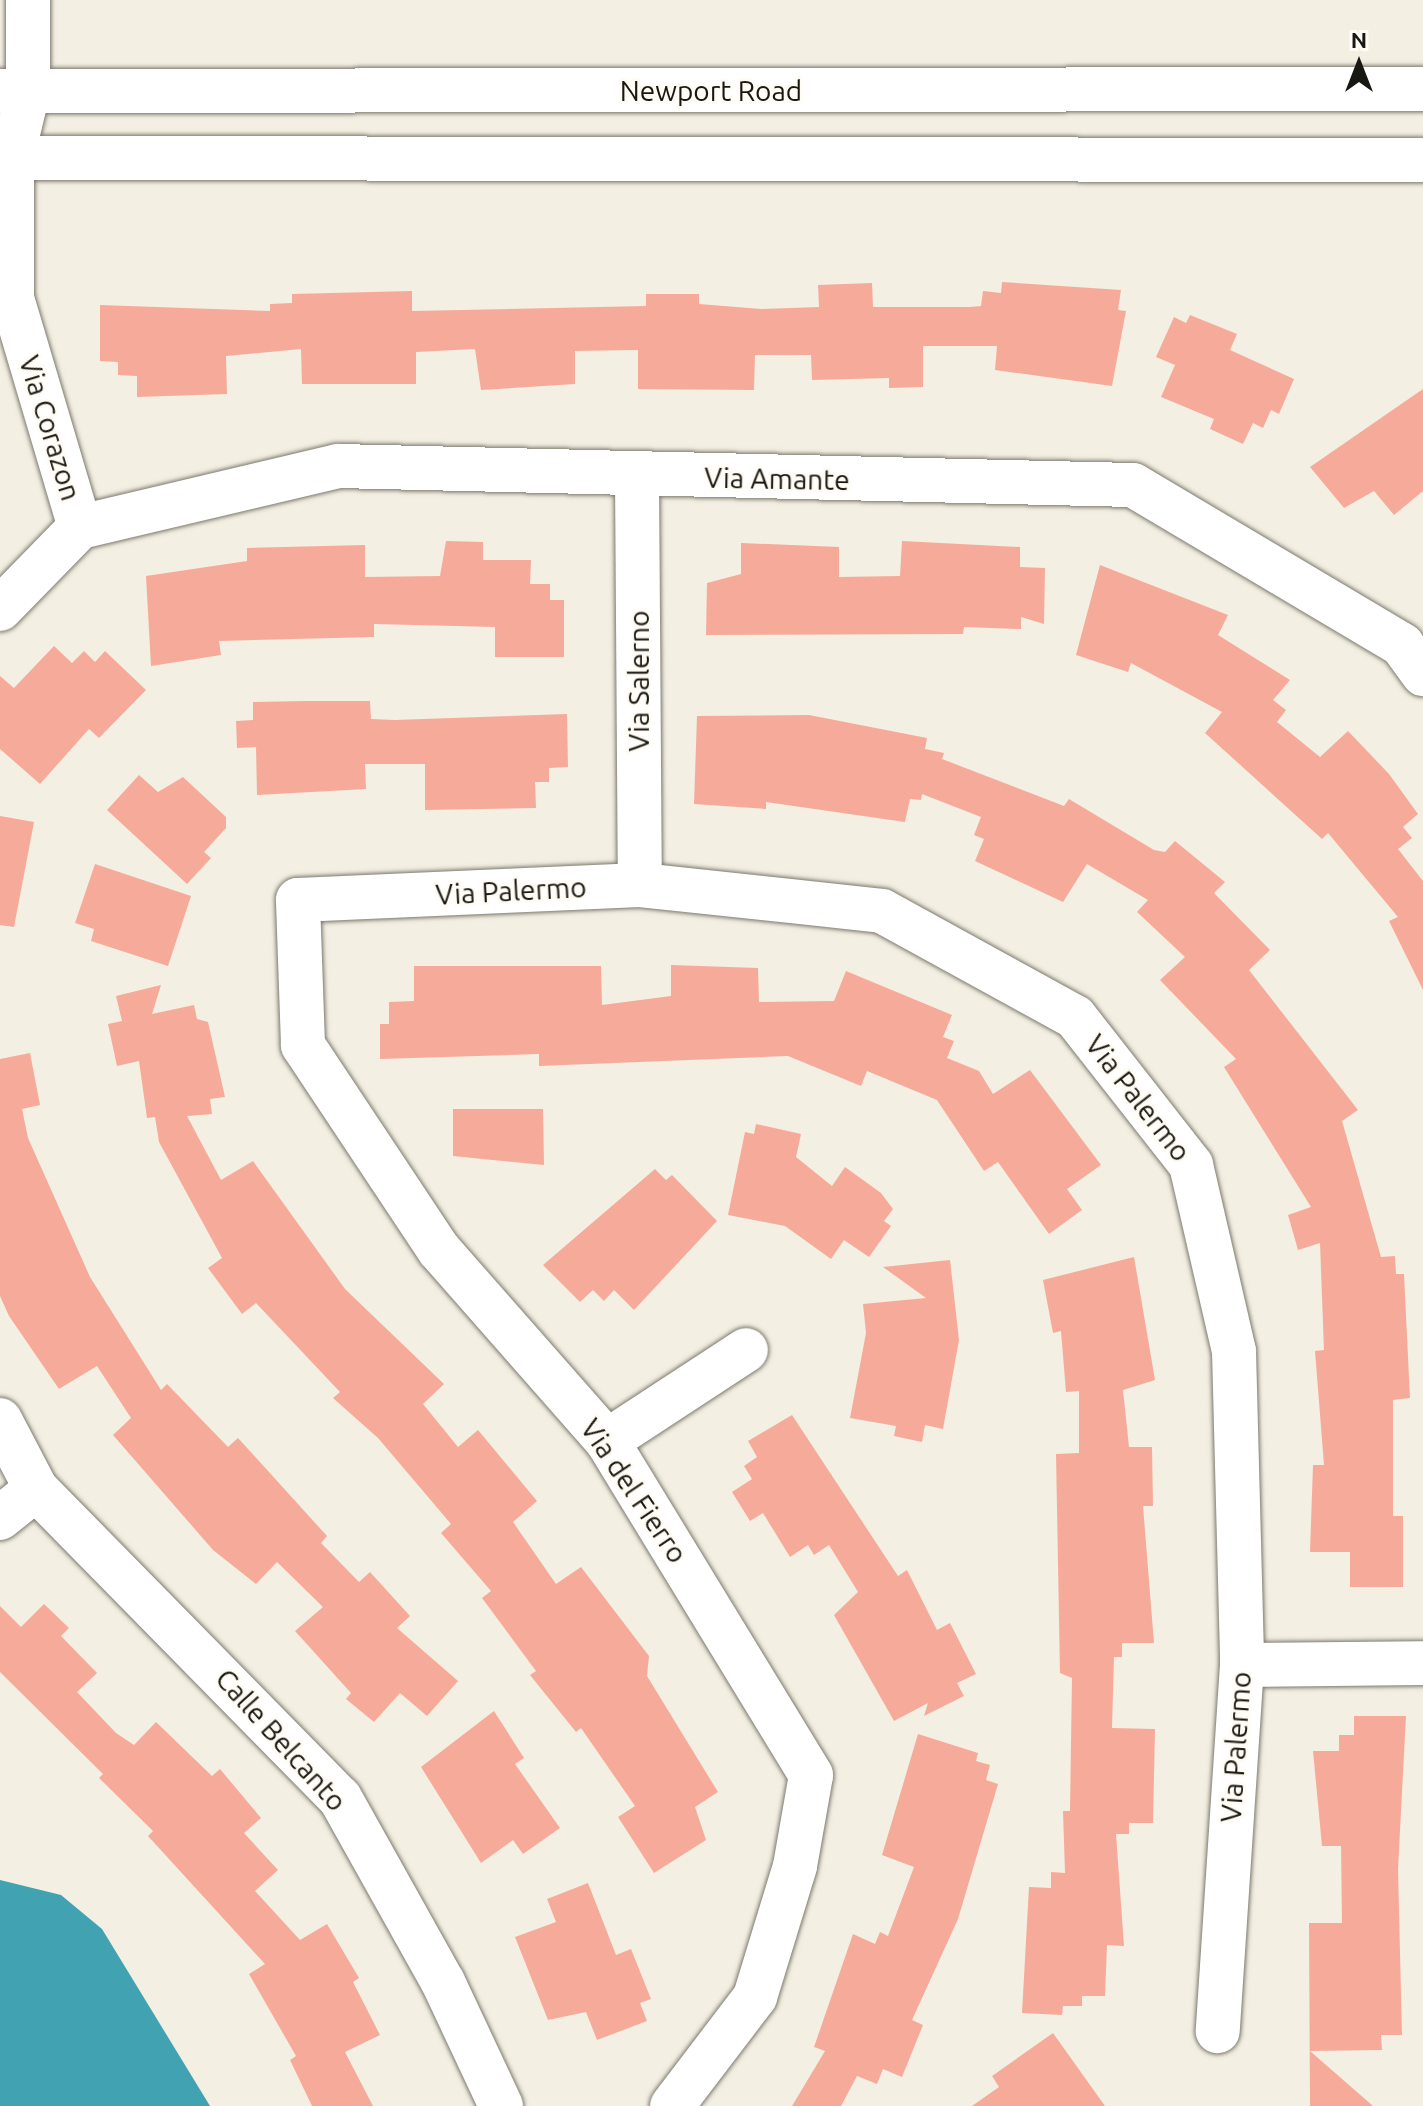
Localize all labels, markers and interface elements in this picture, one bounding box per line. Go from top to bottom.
north arrow [1319,24,1399,104]
text: N [1351,27,1367,52]
street label: Newport Road [620,74,802,108]
street label: Via Corazon [12,351,88,505]
street label: Via Amante [704,461,850,497]
street label: Via Salerno [622,610,656,752]
street label: Via Palermo [435,870,587,912]
street label: Via Palermo [1078,1028,1198,1168]
street label: Via del Fierro [574,1413,694,1569]
street label: Calle Belcanto [209,1662,353,1818]
street label: Via Palermo [1214,1670,1258,1824]

